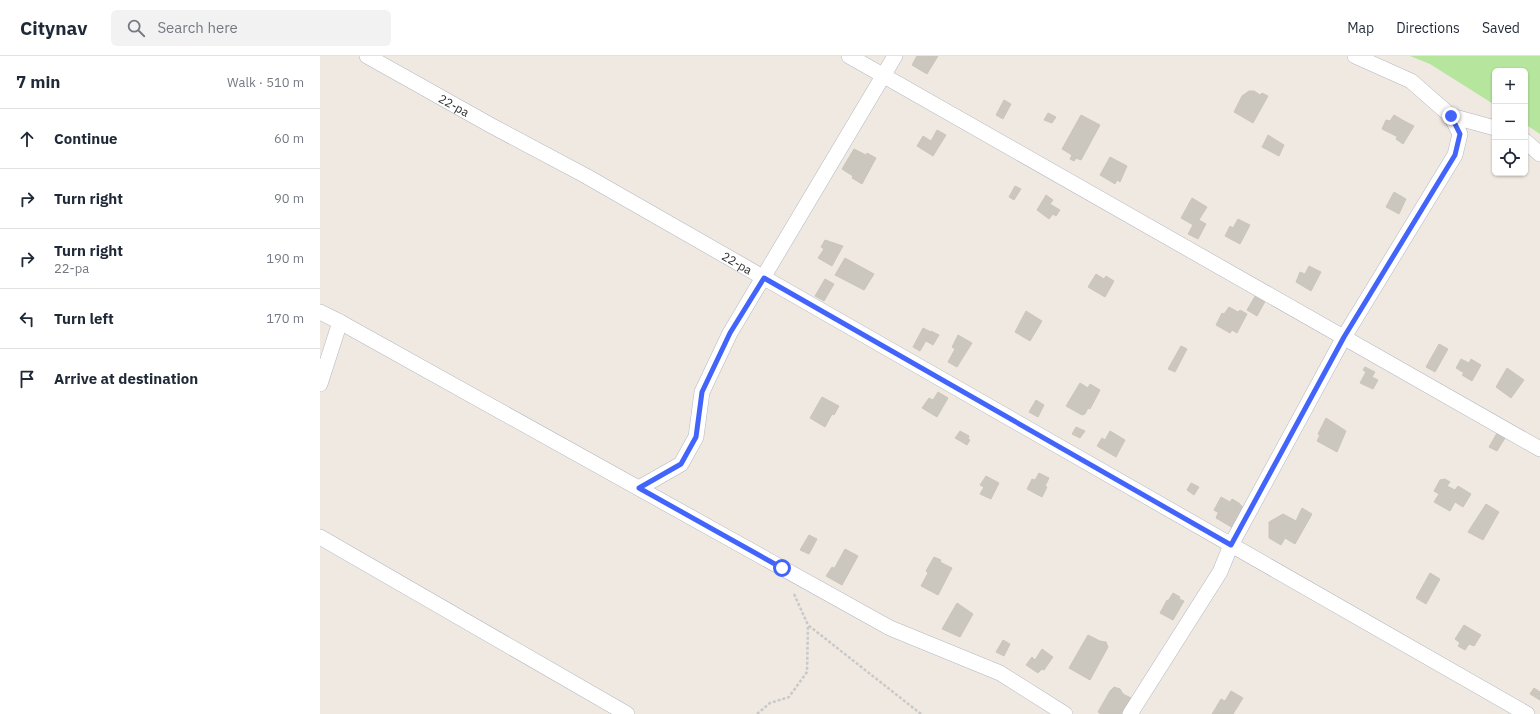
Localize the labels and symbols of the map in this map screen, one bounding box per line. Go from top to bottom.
street label: 22-ра [436,90,473,120]
route end [1442,107,1460,125]
street label: 22-ра [719,248,756,277]
route start [773,559,791,577]

